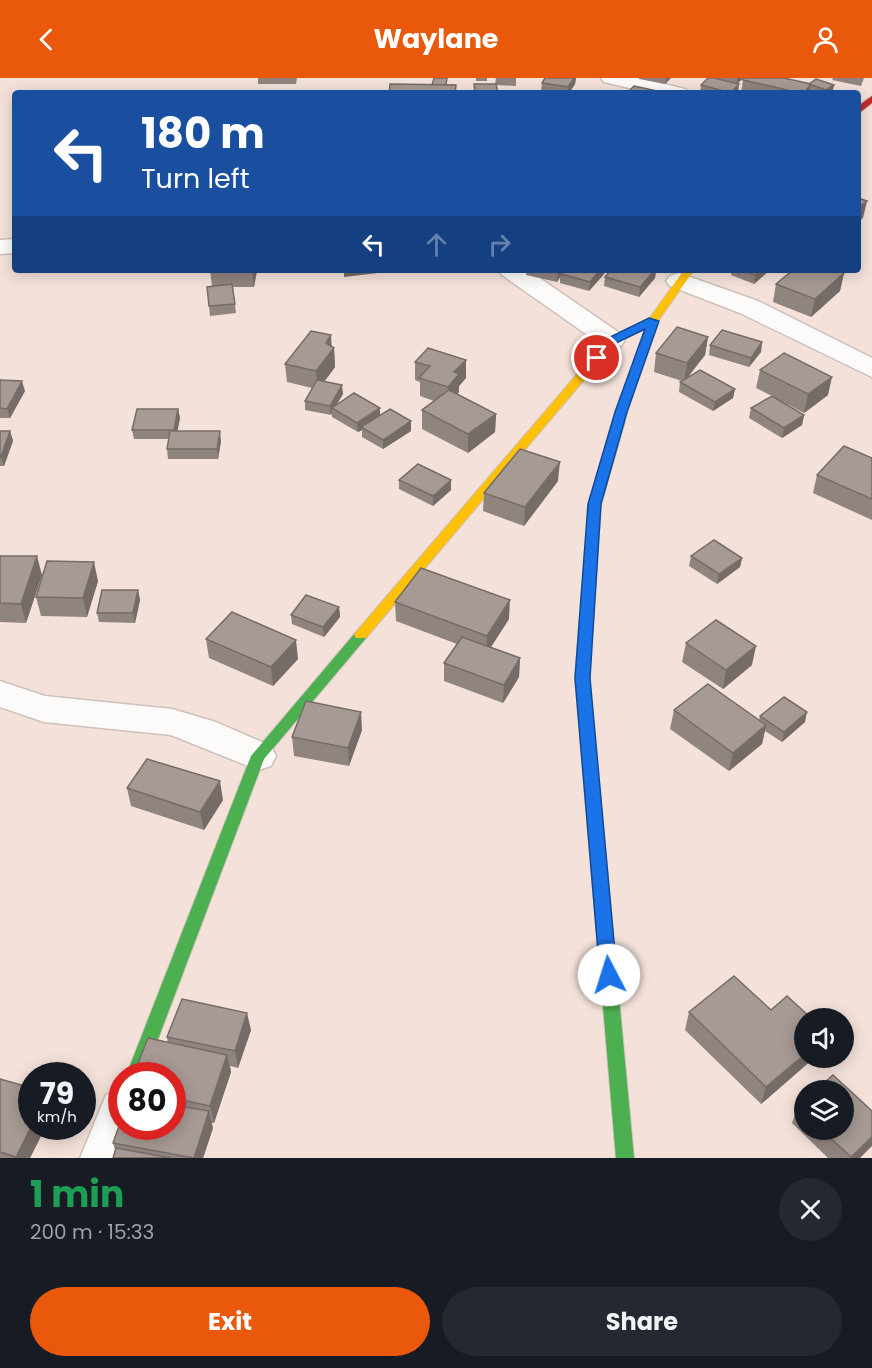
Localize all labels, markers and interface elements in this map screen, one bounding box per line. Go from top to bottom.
text: Waylane [374,20,498,57]
icon: back [30,23,63,56]
icon: person [809,23,842,56]
text: 180 m [141,104,265,163]
icon: left [42,114,120,192]
text: Turn left [141,160,250,197]
icon: left [357,228,390,261]
icon: ahead [420,228,453,261]
icon: right [483,228,516,261]
pin [571,332,622,383]
icon: arrive [580,341,613,374]
position arrow [577,943,641,1007]
map controls [794,1008,854,1140]
button: sound [794,1008,854,1068]
speed limit sign: 80 [108,1062,186,1140]
text: 79 [40,1072,74,1115]
button: layers [794,1080,854,1140]
text: km/h [37,1106,77,1127]
text: 1 min [30,1169,124,1220]
button: close [779,1178,842,1241]
text: 200 m · 15:33 [30,1218,154,1246]
button: Exit [30,1287,430,1356]
button: Share [442,1287,842,1356]

